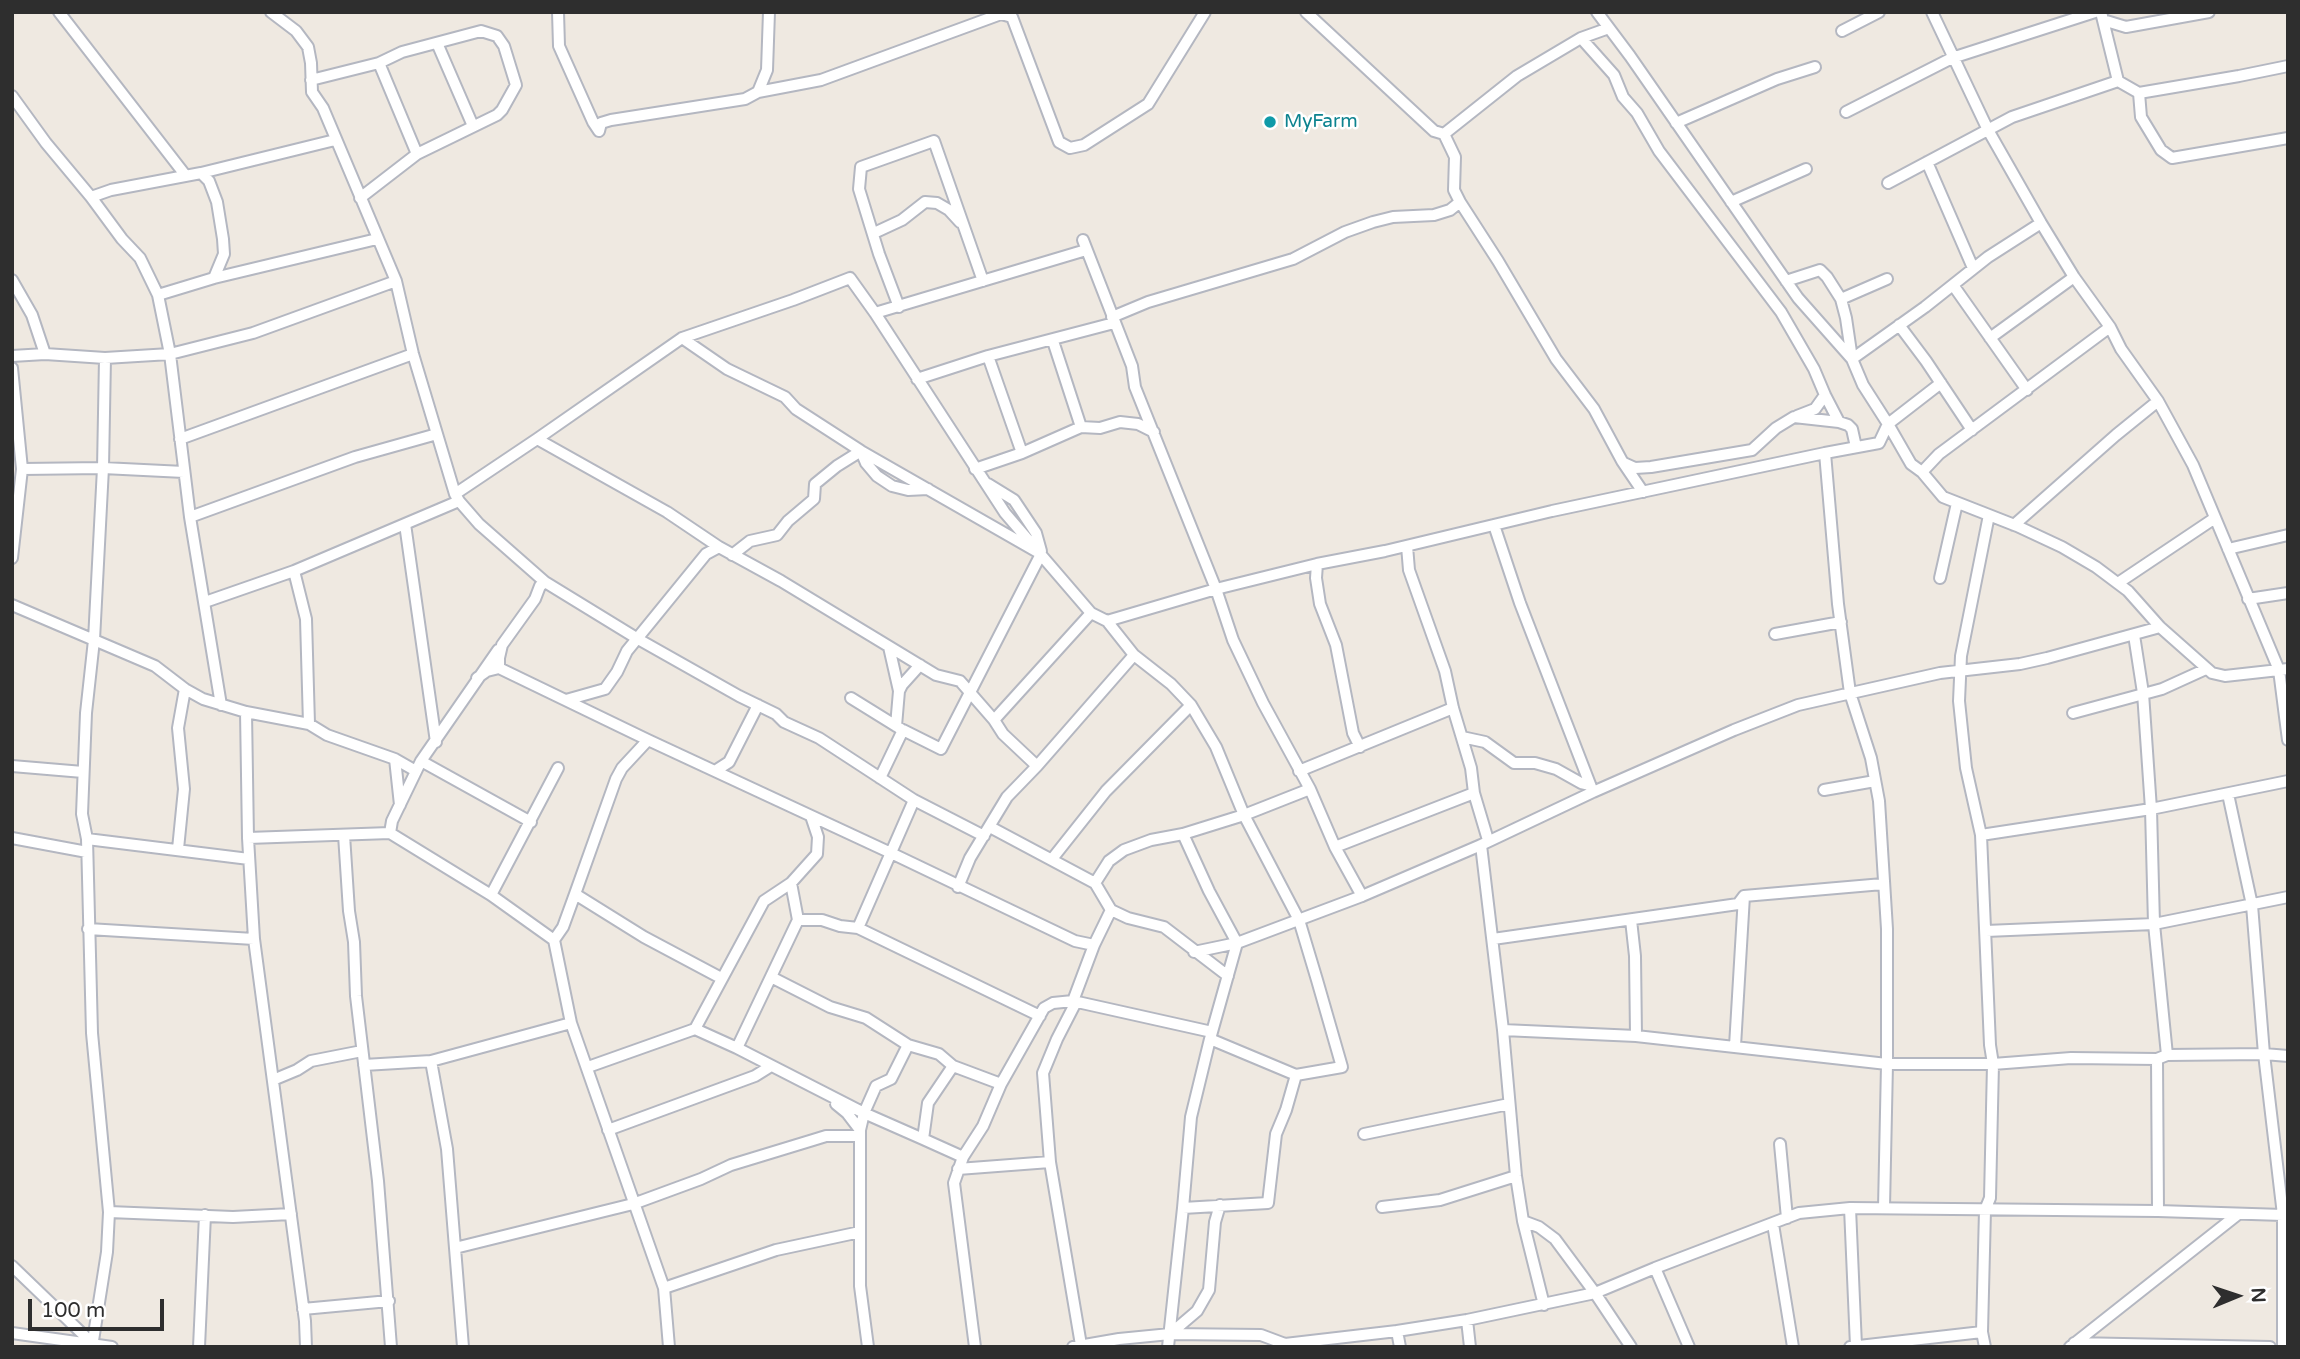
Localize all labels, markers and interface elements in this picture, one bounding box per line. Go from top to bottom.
place label: MyFarm [1284,111,1358,133]
marker: MyFarm [1262,114,1278,130]
north arrow [2202,1261,2272,1331]
scale bar [32,1286,168,1330]
text: N [2247,1287,2269,1303]
text: 100 m [41,1298,105,1323]

